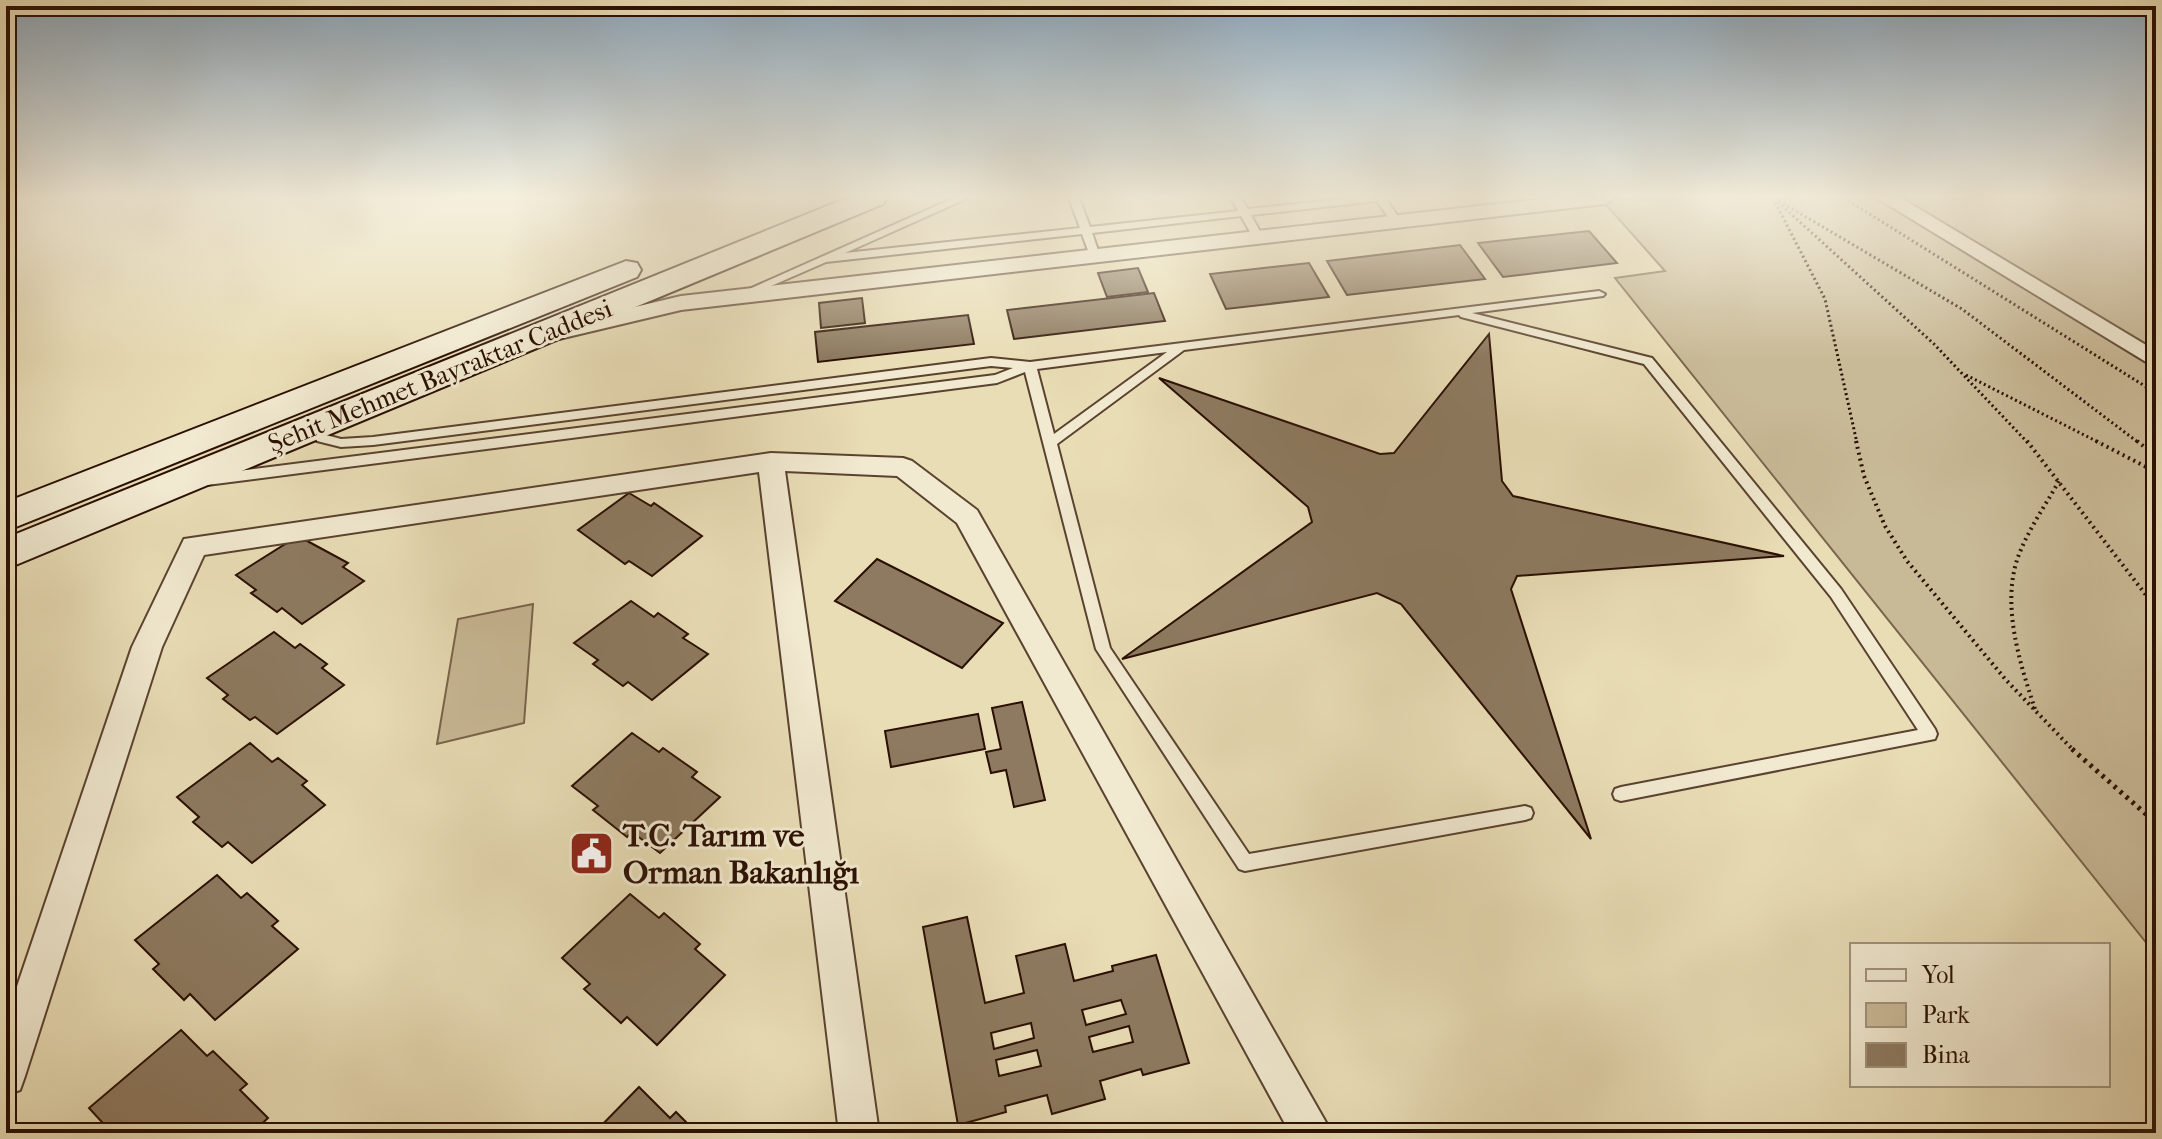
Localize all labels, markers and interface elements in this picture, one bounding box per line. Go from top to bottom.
street label: Şehit Mehmet Bayraktar Caddesi [264,293,617,459]
place label: T.C. Tarım ve Orman Bakanlığı [622,817,860,891]
public building icon: T.C. Tarım ve Orman Bakanlığı [568,829,616,877]
legend [1850,943,2110,1087]
text: Yol [1921,961,1955,989]
text: Park [1922,1001,1970,1029]
text: Bina [1922,1041,1971,1069]

